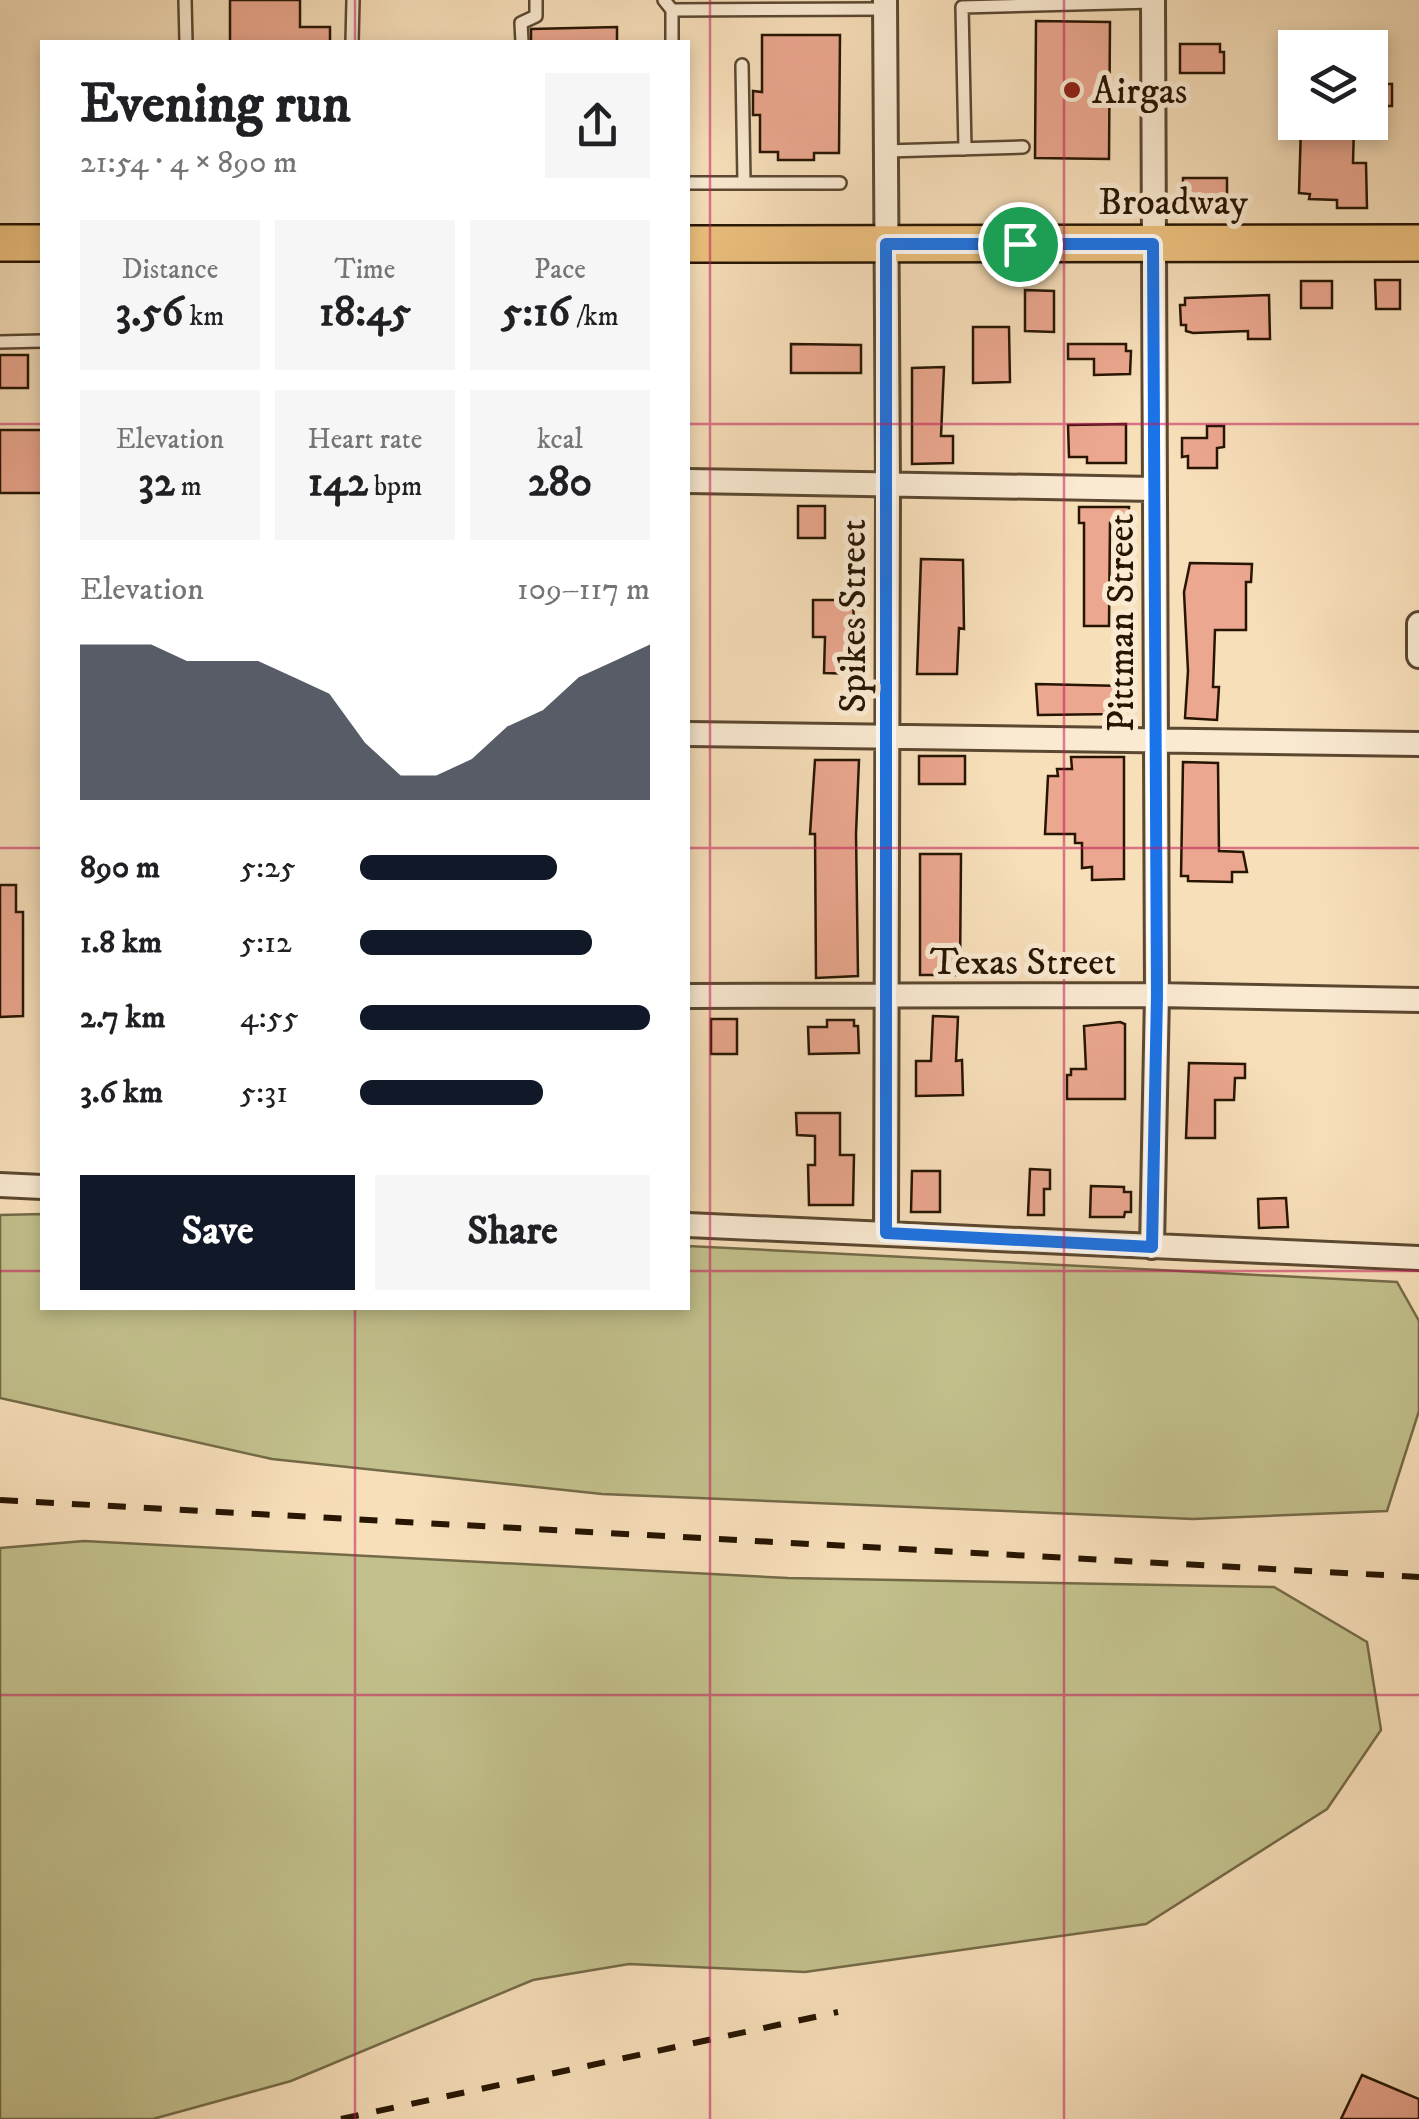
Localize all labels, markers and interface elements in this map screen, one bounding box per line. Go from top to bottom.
map controls [1278,30,1388,140]
button: layers [1278,30,1388,140]
place label: Airgas [1092,68,1187,116]
text: Evening run [80,71,351,140]
button: share [545,73,650,178]
marker: Airgas [1061,79,1083,101]
text: 21:54 · 4 × 890 m [80,143,297,183]
street label: Broadway [1098,179,1249,227]
pin [978,202,1063,287]
icon: arrive [993,217,1048,272]
text: Distance [122,252,218,287]
text: Time [335,252,395,287]
text: Pace [534,252,586,287]
text: 3.56 [116,287,183,339]
text: 18:45 [319,287,411,339]
text: 5:16 [501,287,570,339]
text: km [183,299,224,334]
text: /km [570,299,619,334]
text: Elevation [116,422,224,457]
text: Heart rate [308,422,422,457]
text: kcal [537,422,583,457]
text: 32 [138,457,175,509]
text: 142 [308,457,368,509]
text: 280 [528,457,592,509]
text: m [175,469,202,504]
text: bpm [368,469,422,504]
street label: Pittman Street [1098,514,1146,732]
street label: Spikes Street [830,519,878,713]
text: Elevation [80,570,204,610]
text: 109–117 m [517,570,650,610]
text: 890 m [80,848,160,888]
text: 5:25 [240,848,296,888]
text: 1.8 km [80,923,162,963]
text: 5:12 [240,923,292,963]
street label: Texas Street [930,939,1116,987]
text: 2.7 km [80,998,166,1038]
text: 4:55 [240,998,299,1038]
text: 3.6 km [80,1073,163,1113]
text: 5:31 [240,1073,288,1113]
button: Save [80,1175,355,1290]
button: Share [375,1175,650,1290]

